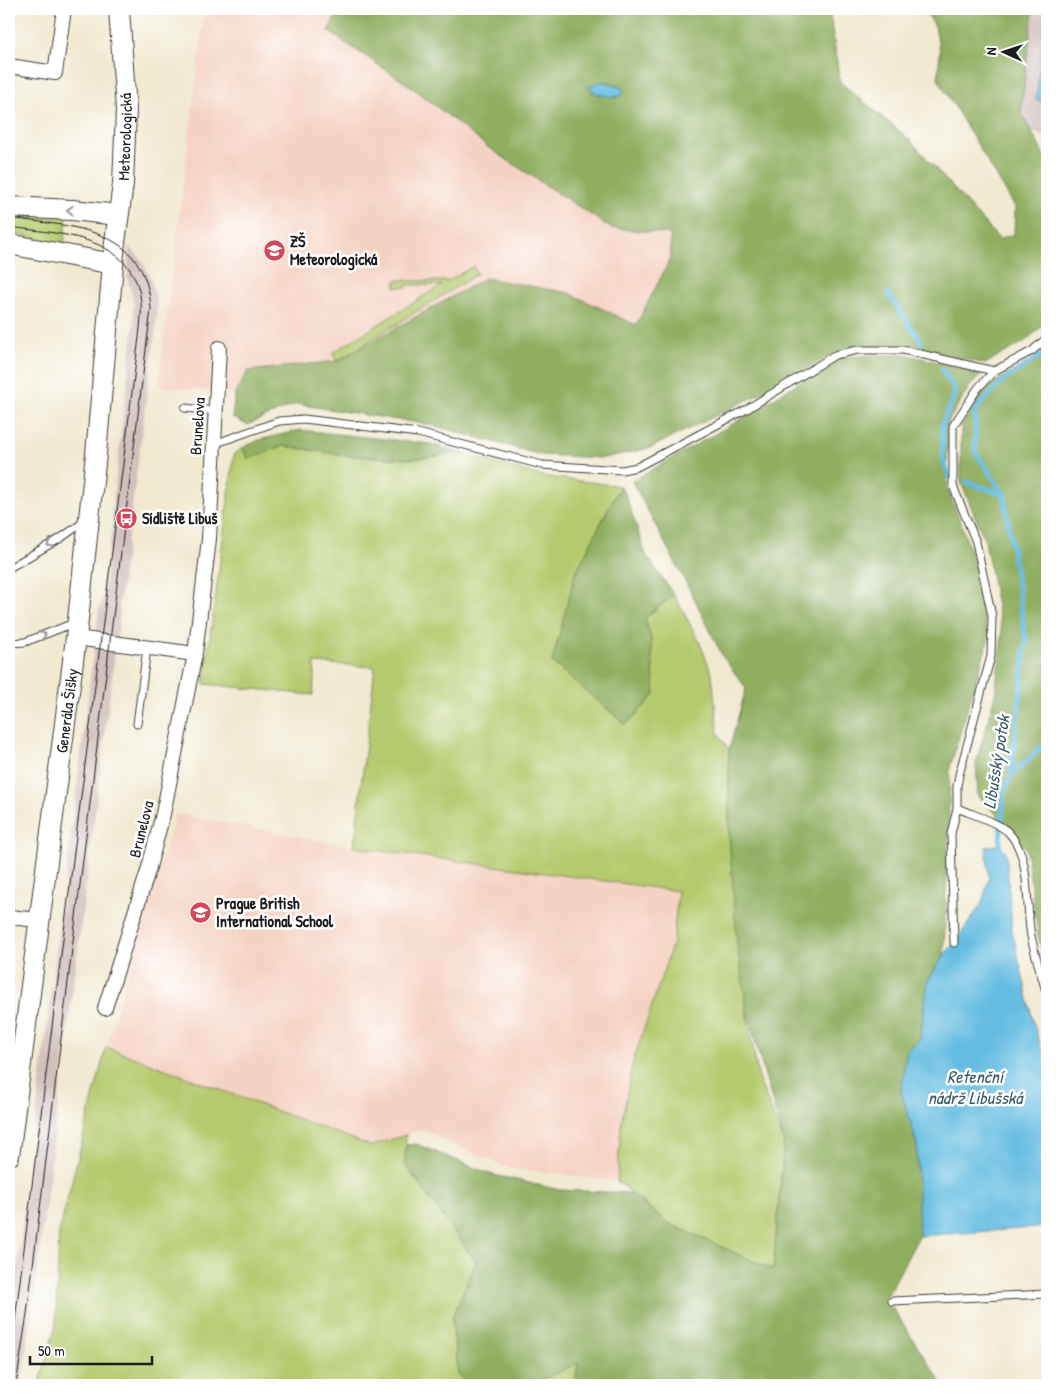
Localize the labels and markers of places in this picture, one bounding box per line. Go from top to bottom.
place label: ZŠ Meteorologická [290,230,378,271]
school or university icon: ZŠ Meteorologická [262,238,286,262]
bus stop icon: Sídliště Libuš [114,506,138,530]
place label: Sídliště Libuš [142,507,218,529]
place label: Prague British International School [216,892,334,932]
school or university icon: Prague British International School [188,900,212,924]

